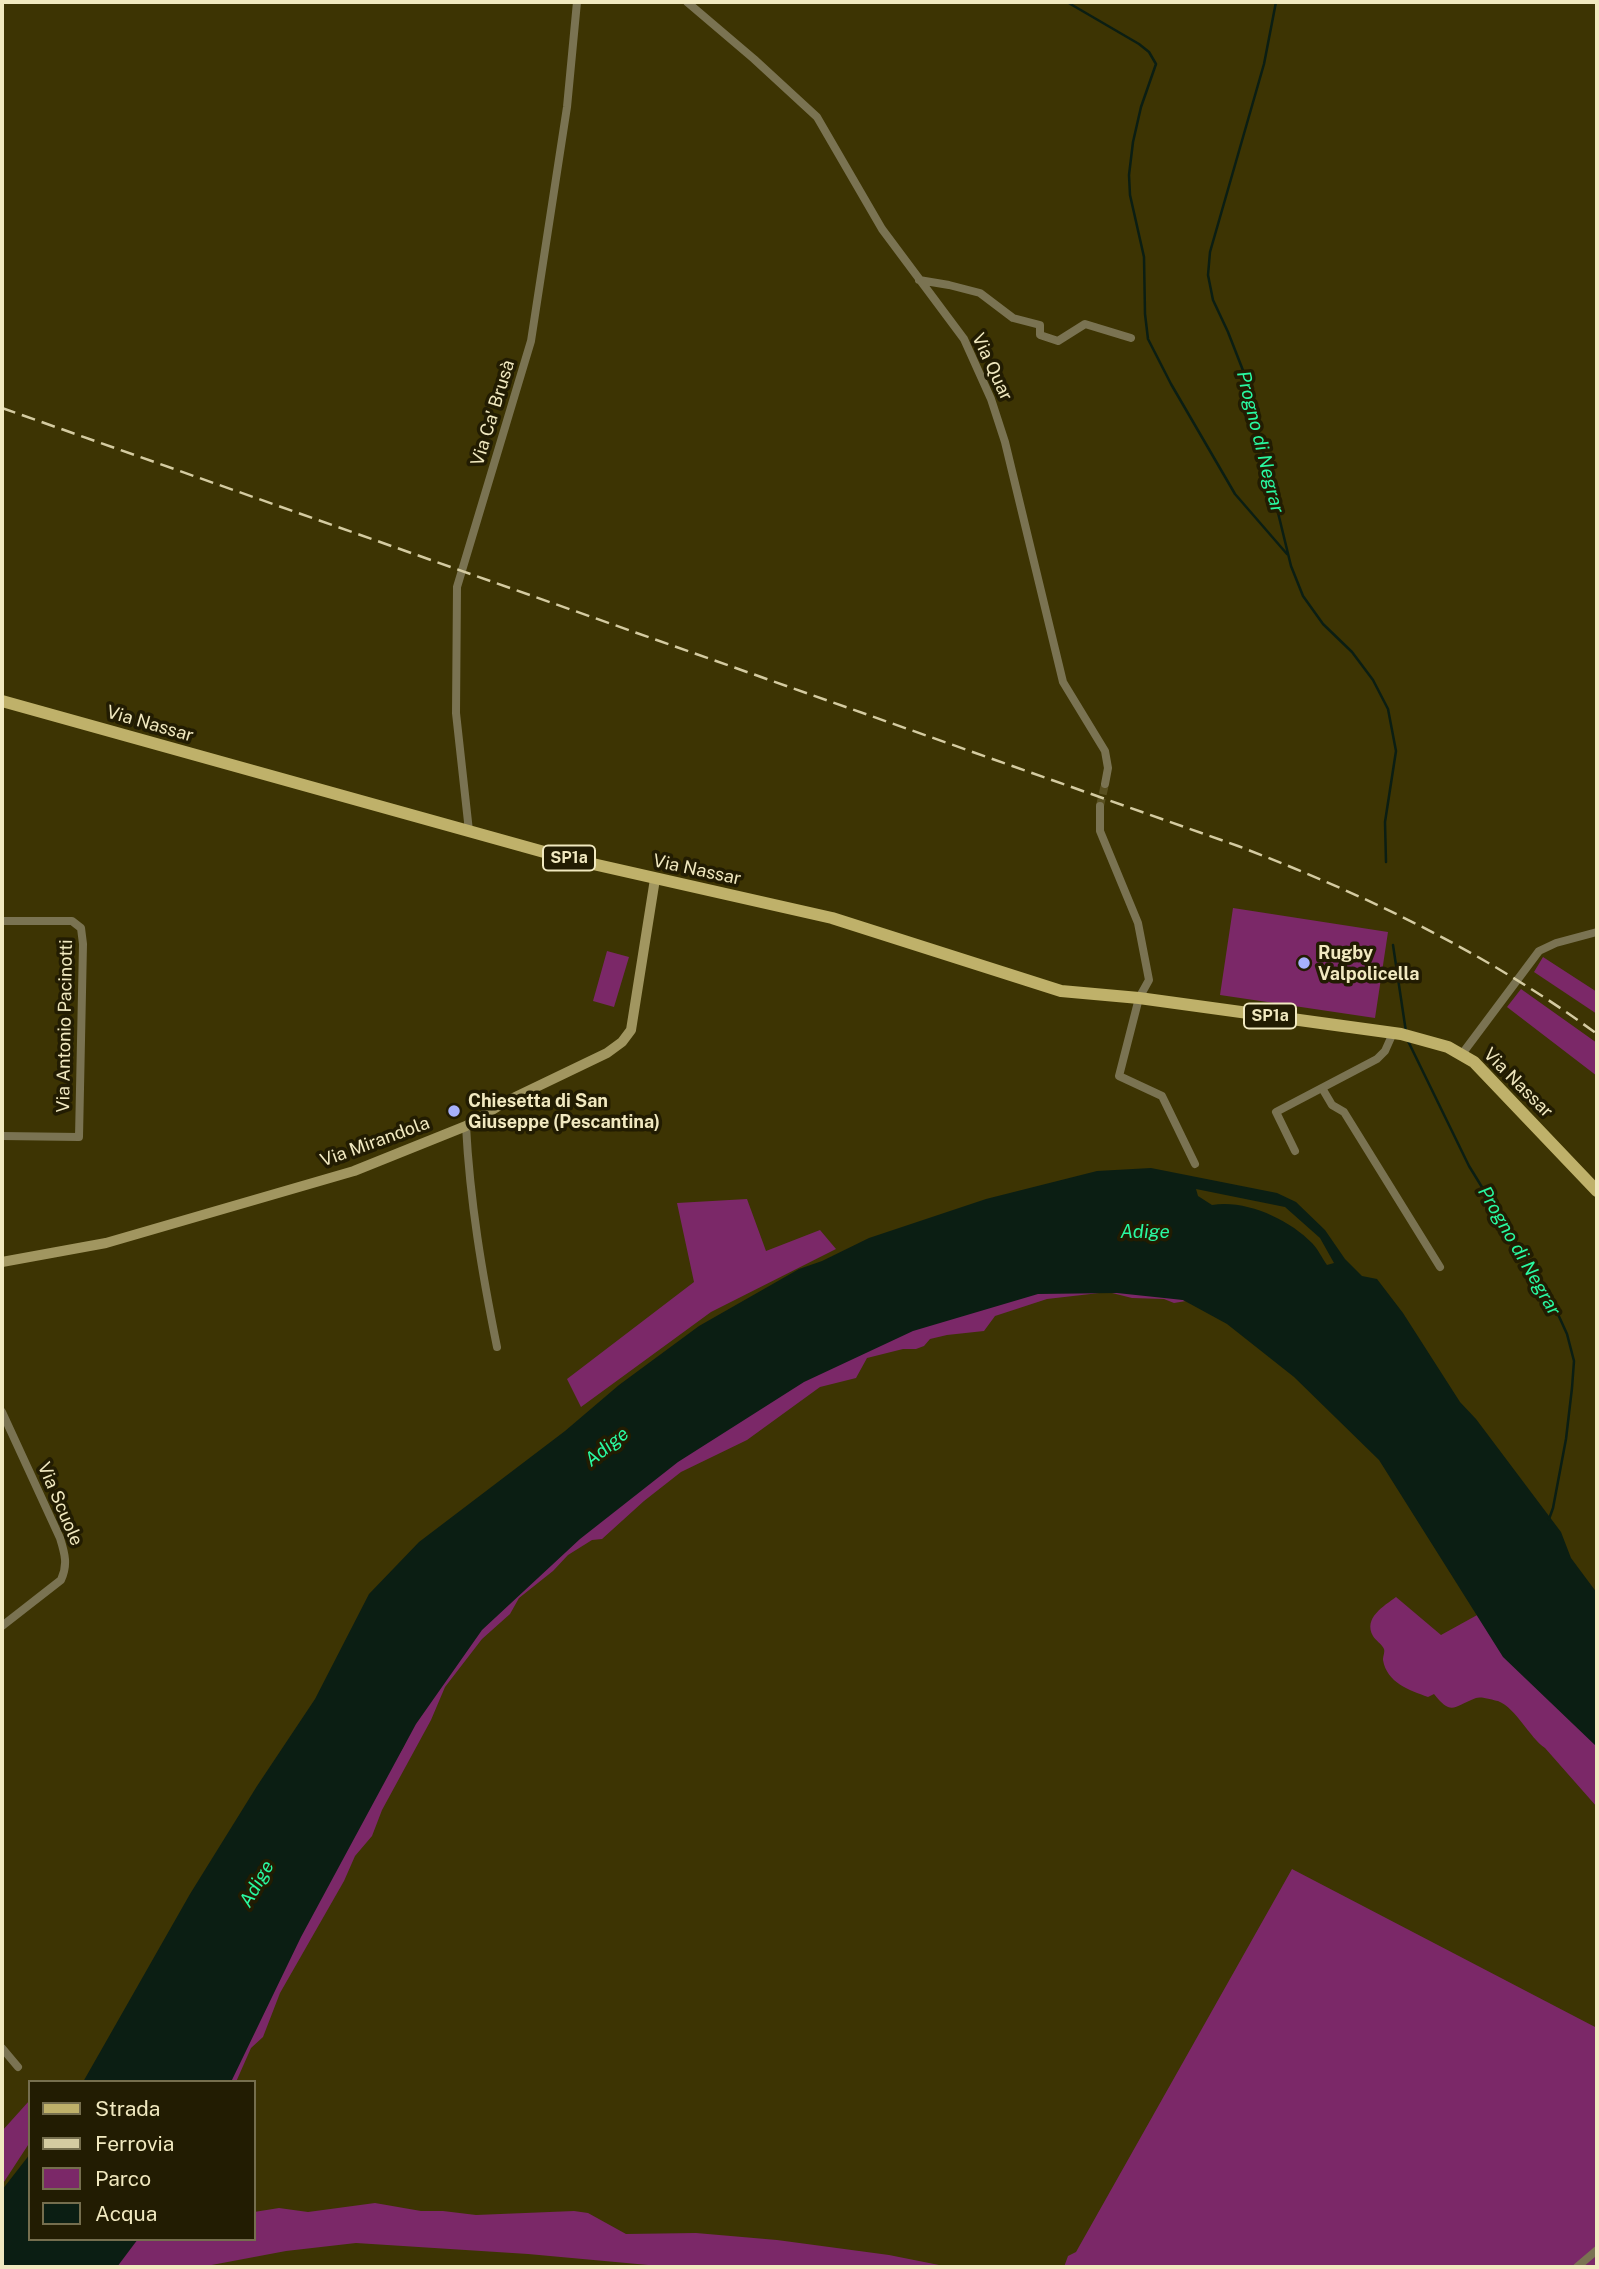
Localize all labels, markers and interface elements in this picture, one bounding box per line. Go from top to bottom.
street label: Via Quar [967,330,1017,404]
street label: Via Ca' Brusà [467,357,519,469]
water label: Progno di Negrar [1231,369,1289,515]
street label: Via Nassar [104,701,196,747]
road number: SP1a [543,846,595,870]
street label: Via Nassar [651,850,743,890]
street label: Via Antonio Pacinotti [53,939,77,1113]
place label: Rugby Valpolicella [1318,942,1420,984]
marker: Rugby Valpolicella [1296,955,1312,971]
road number: SP1a [1244,1004,1296,1028]
street label: Via Nassar [1479,1044,1557,1122]
place label: Chiesetta di San Giuseppe (Pescantina) [468,1090,660,1132]
marker: Chiesetta di San Giuseppe (Pescantina) [446,1103,462,1119]
street label: Via Mirandola [317,1112,433,1172]
water label: Progno di Negrar [1473,1182,1565,1320]
water label: Adige [1120,1221,1170,1243]
water label: Adige [581,1422,633,1472]
street label: Via Scuole [33,1459,87,1549]
water label: Adige [235,1857,279,1911]
legend [28,2080,256,2241]
text: Strada [95,2096,160,2121]
text: Ferrovia [95,2131,174,2156]
text: Parco [95,2166,151,2191]
text: Acqua [95,2201,157,2226]

